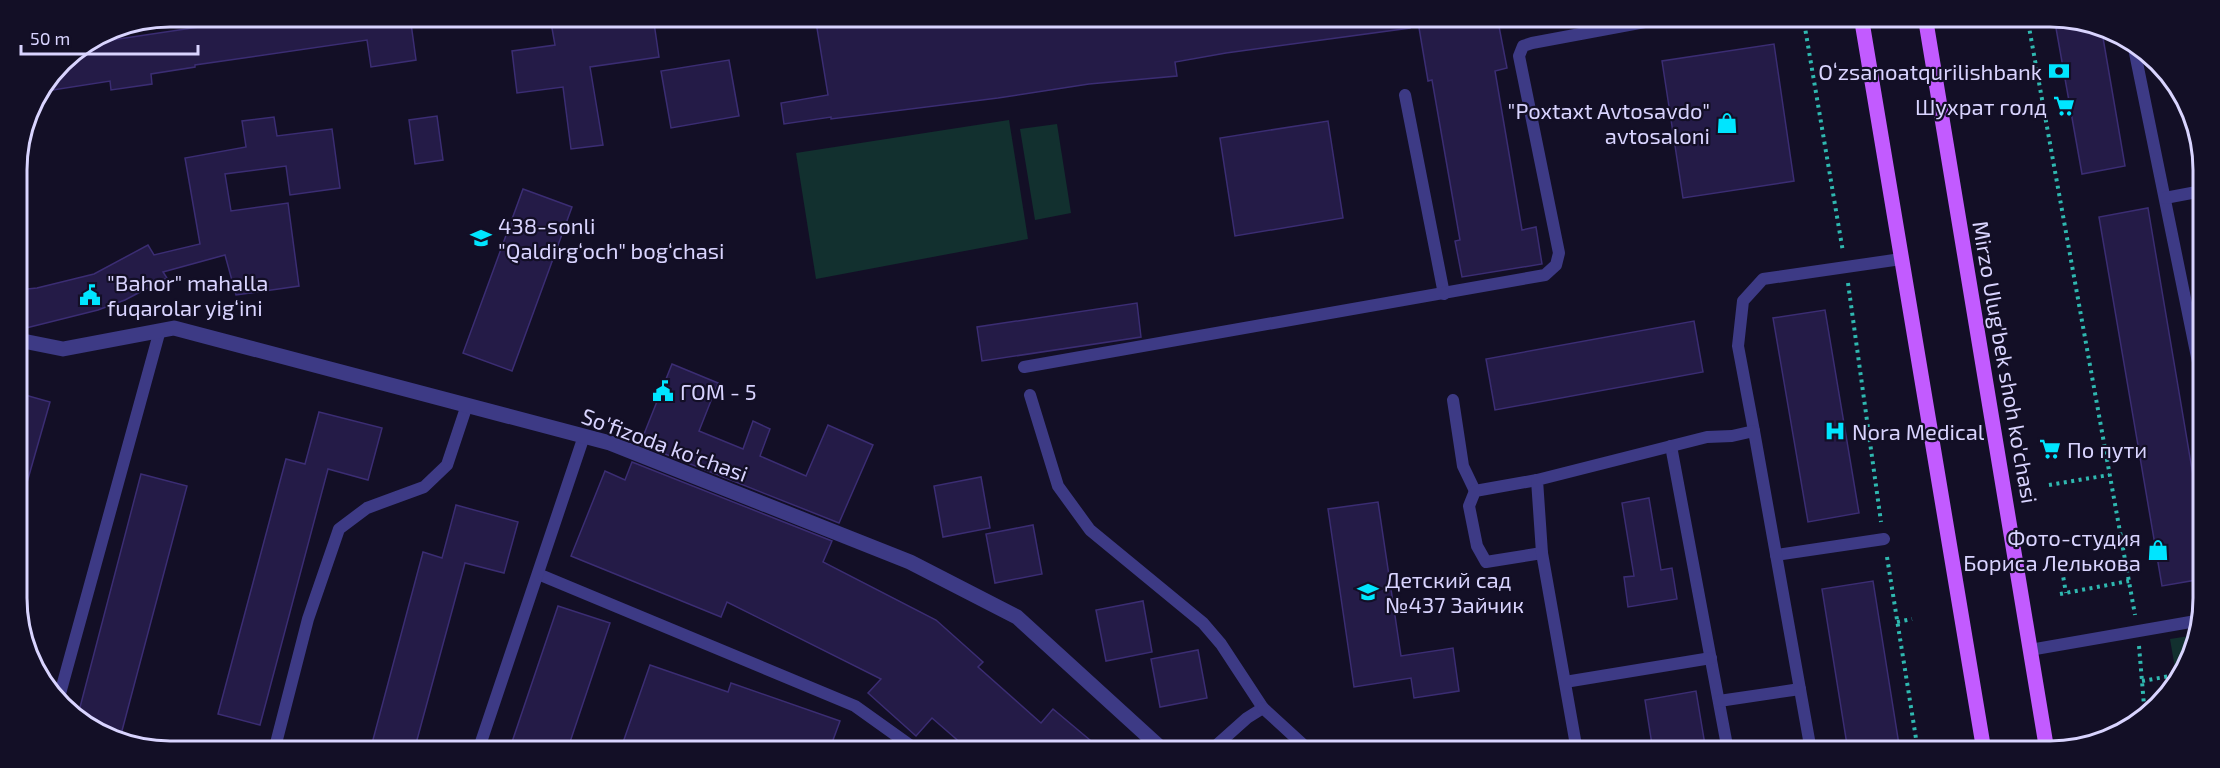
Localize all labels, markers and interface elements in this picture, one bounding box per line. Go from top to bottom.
scale bar [21,18,198,56]
text: 50 m [30,27,70,49]
place label: Oʻzsanoatqurilishbank [1818,58,2042,84]
bank icon: Oʻzsanoatqurilishbank [2047,59,2071,83]
place label: Шухрат голд [1915,93,2047,120]
supermarket icon: Шухрат голд [2052,94,2076,118]
place label: "Poxtaxt Avtosavdo" avtosaloni [1508,97,1710,148]
shop icon: "Poxtaxt Avtosavdo" avtosaloni [1715,111,1739,135]
place label: 438-sonli "Qaldirg‘och" bog‘chasi [498,212,724,264]
street label: Mirzo Ulug'bek shoh ko'chasi [1968,219,2044,505]
school or university icon: 438-sonli "Qaldirg‘och" bog‘chasi [469,226,493,250]
place label: "Bahor" mahalla fuqarolar yig‘ini [107,269,268,320]
public building icon: "Bahor" mahalla fuqarolar yig‘ini [78,283,102,307]
place label: ГОМ - 5 [680,378,757,404]
public building icon: ГОМ - 5 [651,379,675,403]
street label: So'fizoda ko'chasi [578,402,752,486]
place label: Nora Medical [1852,418,1985,444]
hospital icon: Nora Medical [1823,419,1847,443]
place label: По пути [2067,436,2147,463]
supermarket icon: По пути [2038,437,2062,461]
place label: Фото-студия Бориса Лелькова [1963,524,2141,575]
shop icon: Фото-студия Бориса Лелькова [2146,538,2170,562]
place label: Детский сад №437 Зайчик [1385,566,1524,617]
school or university icon: Детский сад №437 Зайчик [1356,580,1380,604]

